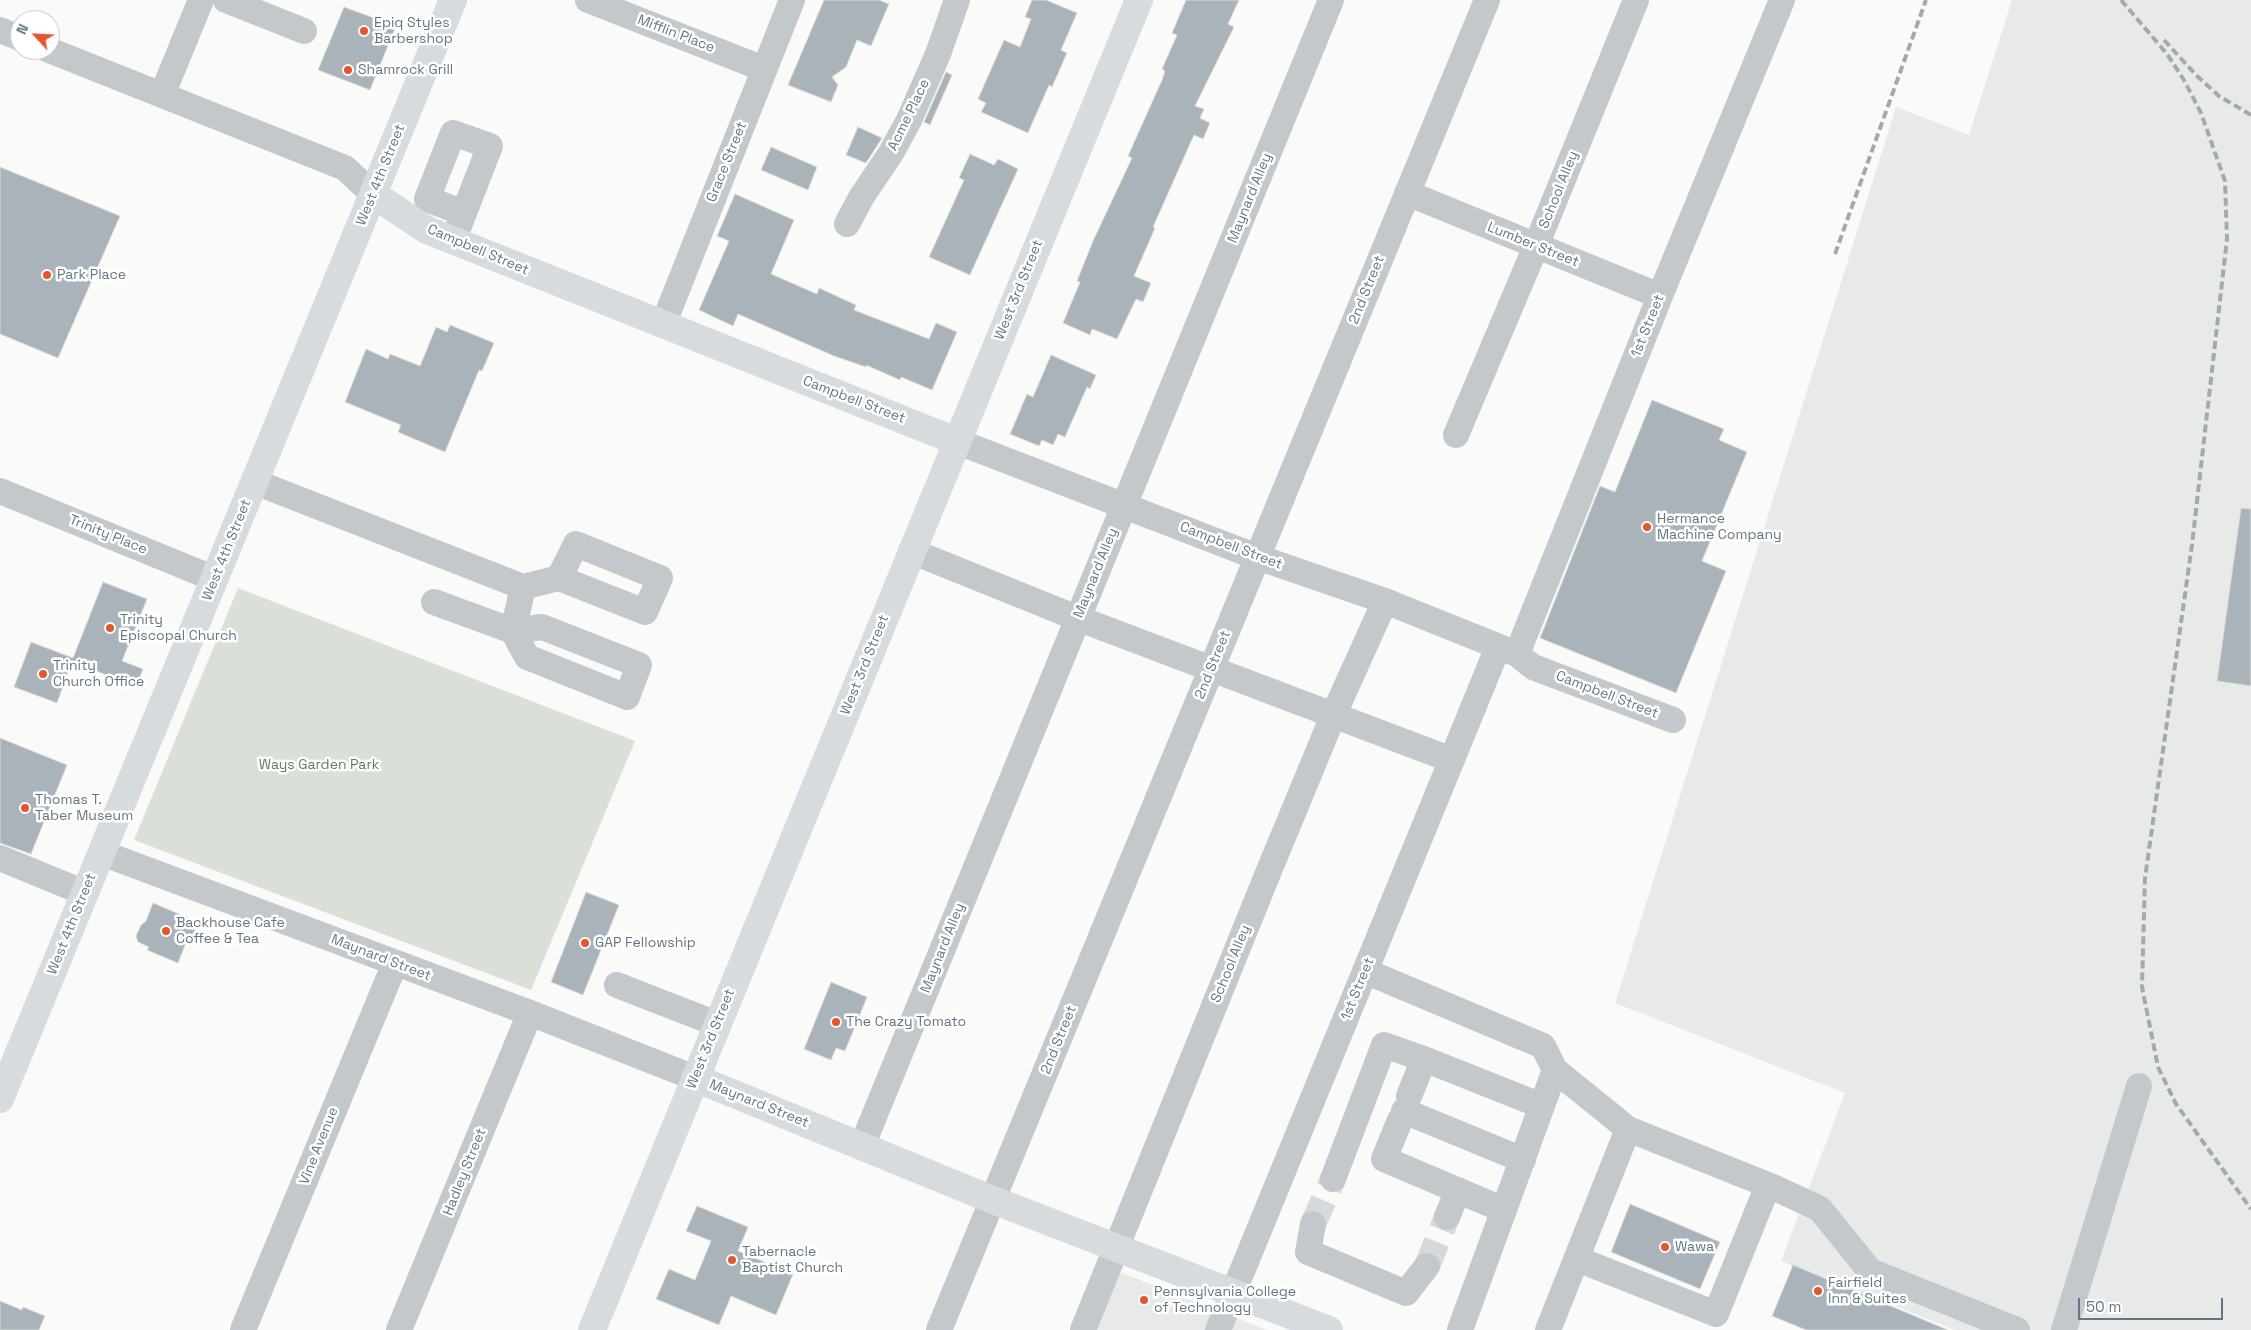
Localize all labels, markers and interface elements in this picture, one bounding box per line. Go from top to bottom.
north arrow [10,10,60,60]
street label: Mifflin Place [635,12,717,56]
place label: Epiq Styles Barbershop [374,15,453,48]
text: N [12,21,32,37]
marker: Epiq Styles Barbershop [358,25,370,37]
place label: Shamrock Grill [358,62,453,78]
marker: Shamrock Grill [342,64,354,76]
street label: Acme Place [884,76,934,154]
street label: Grace Street [703,119,751,205]
street label: West 4th Street [353,122,409,228]
street label: School Alley [1536,149,1582,231]
street label: Maynard Alley [1224,151,1276,245]
street label: Lumber Street [1485,219,1581,271]
street label: Campbell Street [425,221,531,279]
street label: West 3rd Street [991,237,1047,343]
street label: 2nd Street [1346,253,1388,327]
place label: Park Place [57,267,126,283]
marker: Park Place [41,269,53,281]
street label: 1st Street [1628,292,1668,360]
street label: Campbell Street [800,373,908,427]
street label: West 4th Street [199,497,255,603]
place label: Hermance Machine Company [1657,511,1782,544]
street label: Trinity Place [66,512,150,558]
street label: Campbell Street [1177,519,1285,573]
marker: Hermance Machine Company [1641,521,1653,533]
street label: Maynard Alley [1070,526,1122,620]
place label: Trinity Episcopal Church [120,612,237,644]
street label: West 3rd Street [837,612,893,718]
marker: Trinity Episcopal Church [104,622,116,634]
street label: 2nd Street [1192,628,1234,702]
place label: Trinity Church Office [53,658,144,690]
marker: Trinity Church Office [37,668,49,680]
street label: Campbell Street [1553,668,1661,722]
park label: Ways Garden Park [259,757,379,773]
place label: Thomas T. Taber Museum [35,792,133,824]
marker: Thomas T. Taber Museum [19,802,31,814]
street label: West 4th Street [44,871,100,977]
street label: Maynard Alley [917,901,969,995]
place label: Backhouse Cafe Coffee & Tea [176,915,285,948]
street label: School Alley [1208,923,1254,1005]
marker: Backhouse Cafe Coffee & Tea [160,925,172,937]
street label: Maynard Street [329,931,433,985]
place label: GAP Fellowship [595,935,696,951]
marker: GAP Fellowship [579,937,591,949]
street label: 1st Street [1338,955,1378,1023]
street label: West 3rd Street [683,986,739,1092]
street label: 2nd Street [1038,1003,1080,1077]
place label: The Crazy Tomato [846,1014,966,1030]
marker: The Crazy Tomato [830,1016,842,1028]
street label: Maynard Street [707,1076,811,1132]
street label: Vine Avenue [296,1105,342,1187]
street label: Hadley Street [440,1126,490,1218]
place label: Wawa [1675,1239,1714,1255]
marker: Wawa [1659,1241,1671,1253]
place label: Tabernacle Baptist Church [742,1244,843,1276]
marker: Tabernacle Baptist Church [726,1254,738,1266]
place label: Fairfield Inn & Suites [1828,1275,1907,1308]
place label: Pennsylvania College of Technology [1154,1284,1296,1316]
marker: Fairfield Inn & Suites [1812,1285,1824,1297]
scale bar [2081,1288,2226,1320]
marker: Pennsylvania College of Technology [1138,1294,1150,1306]
text: 50 m [2086,1297,2121,1316]

